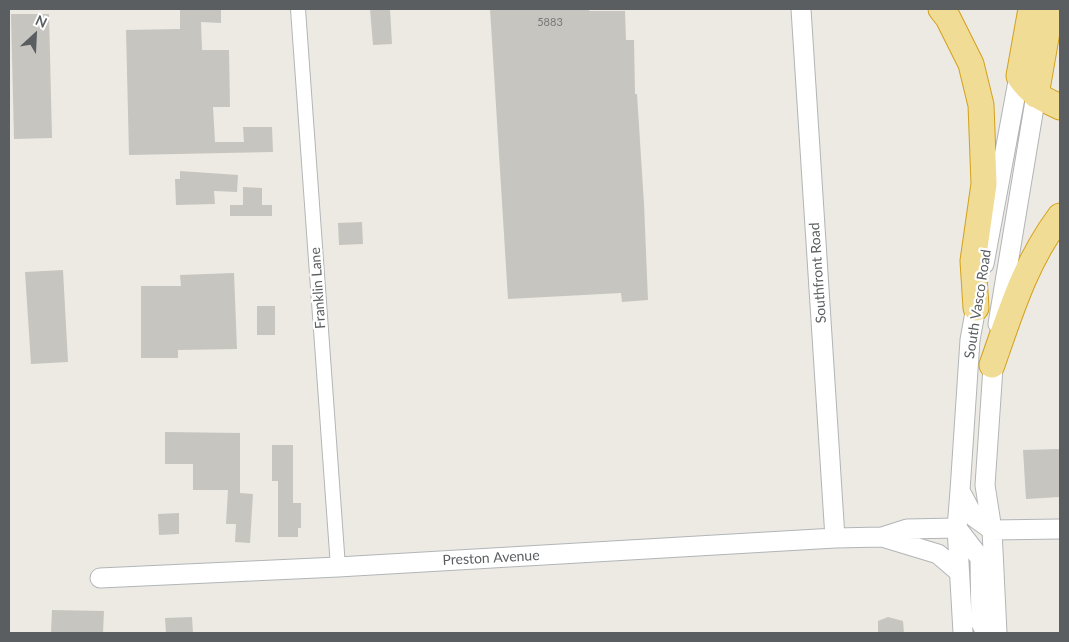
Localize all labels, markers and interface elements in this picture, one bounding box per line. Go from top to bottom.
north arrow [10,10,60,60]
text: N [33,11,50,31]
house number: 5883 [537,15,563,29]
street label: Southfront Road [806,222,830,324]
street label: Franklin Lane [307,247,329,329]
street label: South Vasco Road [961,248,995,360]
street label: Preston Avenue [442,547,540,569]

